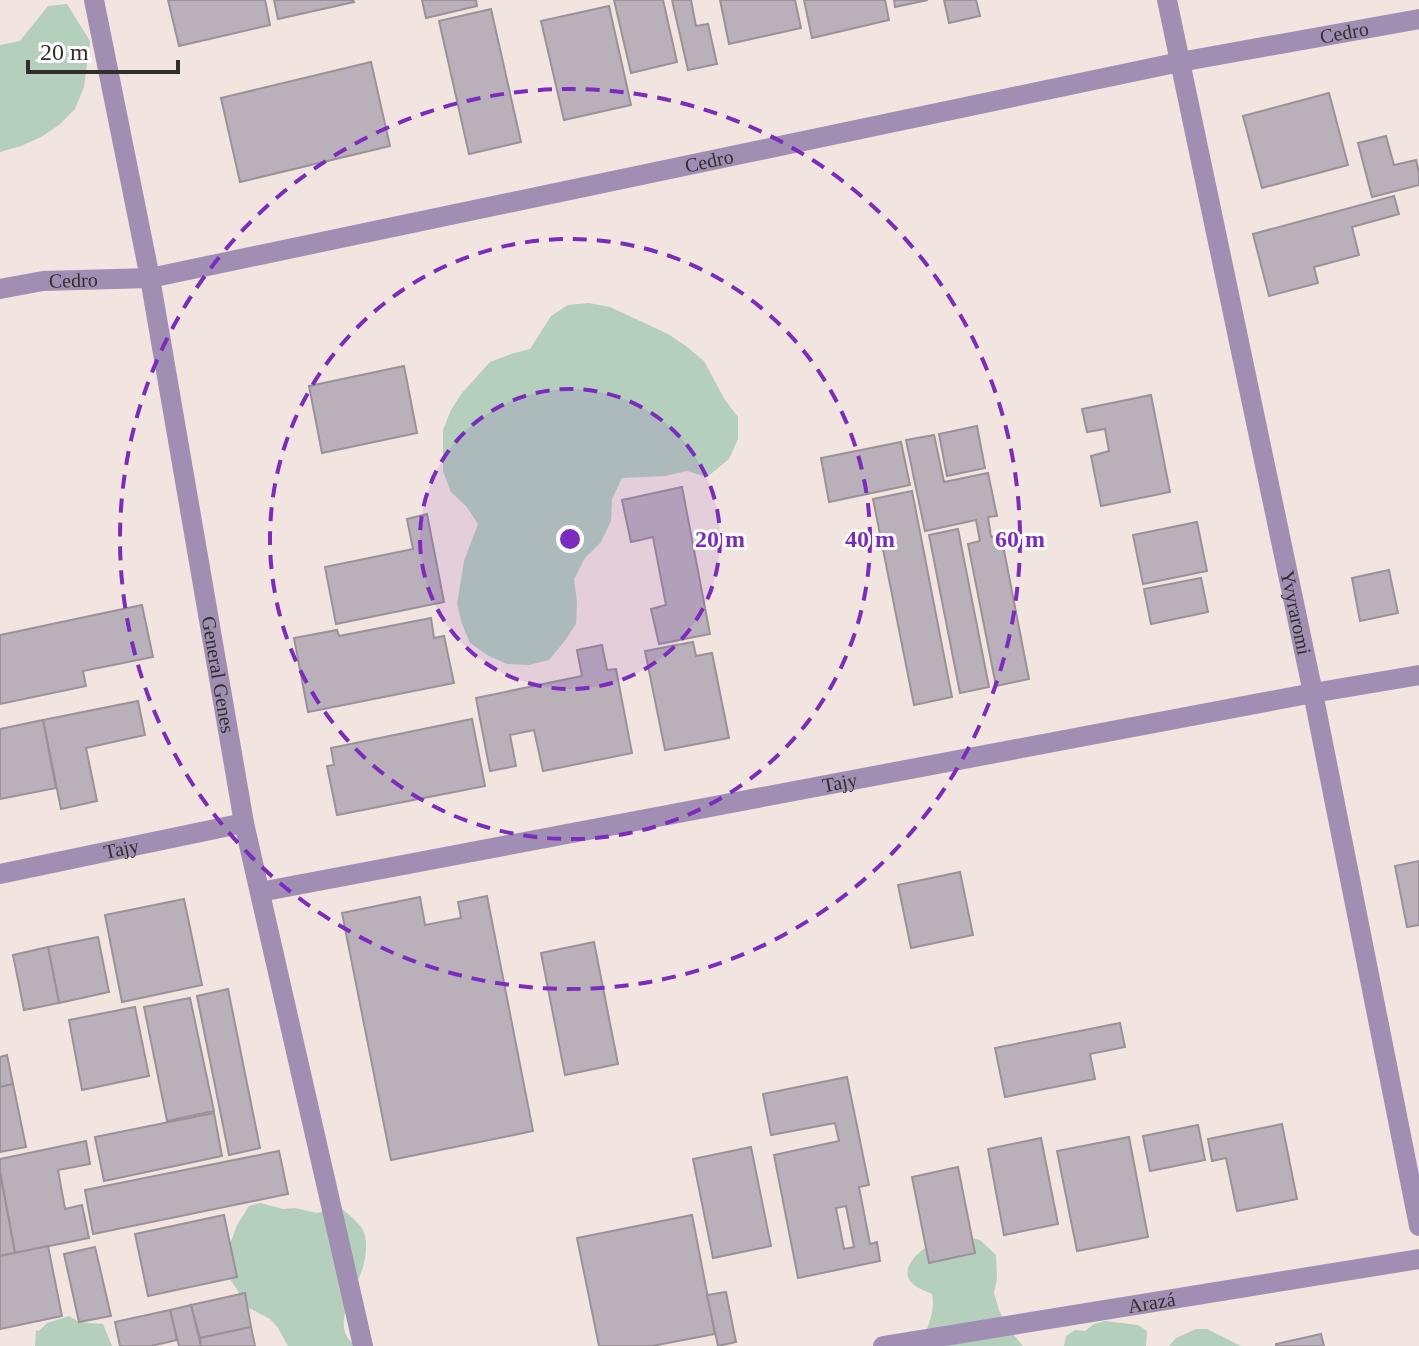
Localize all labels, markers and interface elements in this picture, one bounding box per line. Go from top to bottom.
street label: Cedro [1318,17,1370,48]
scale bar [28,24,178,74]
text: 20 m [40,39,89,65]
street label: Cedro [683,145,735,177]
street label: Cedro [48,268,98,292]
centre of rings [556,525,584,553]
text: 20 m [695,526,745,552]
text: 40 m [845,526,895,552]
text: 60 m [995,526,1045,552]
street label: Yvyraromi [1276,568,1316,657]
street label: General Genes [197,614,239,735]
street label: Tajy [820,768,859,797]
street label: Tajy [102,834,141,863]
street label: Arazá [1126,1288,1177,1317]

